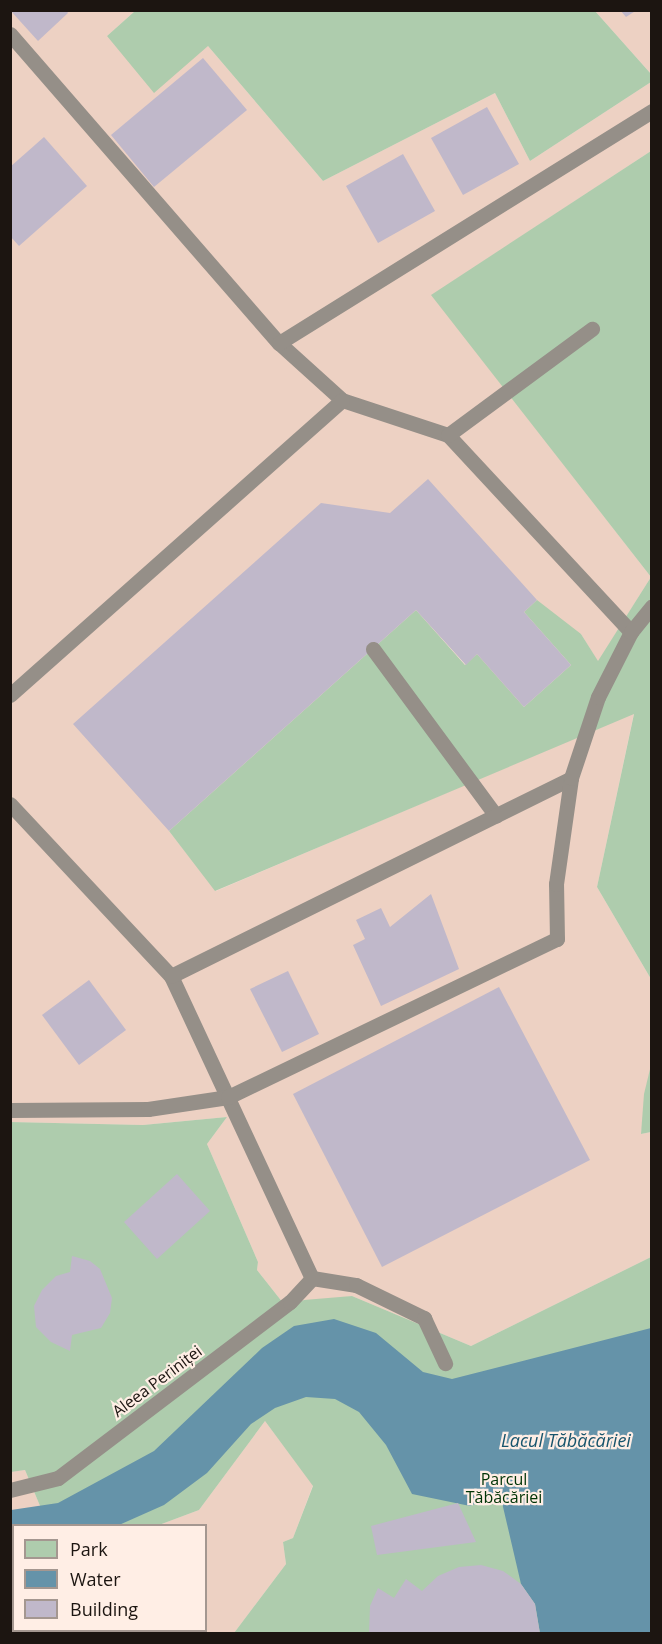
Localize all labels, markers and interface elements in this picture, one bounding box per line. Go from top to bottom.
street label: Aleea Periniței [109,1341,205,1421]
water label: Lacul Tăbăcăriei [501,1429,631,1451]
park label: Parcul Tăbăcăriei [466,1469,542,1507]
legend [12,1524,207,1632]
text: Park [70,1537,108,1561]
text: Water [70,1567,121,1591]
text: Building [70,1597,138,1621]

